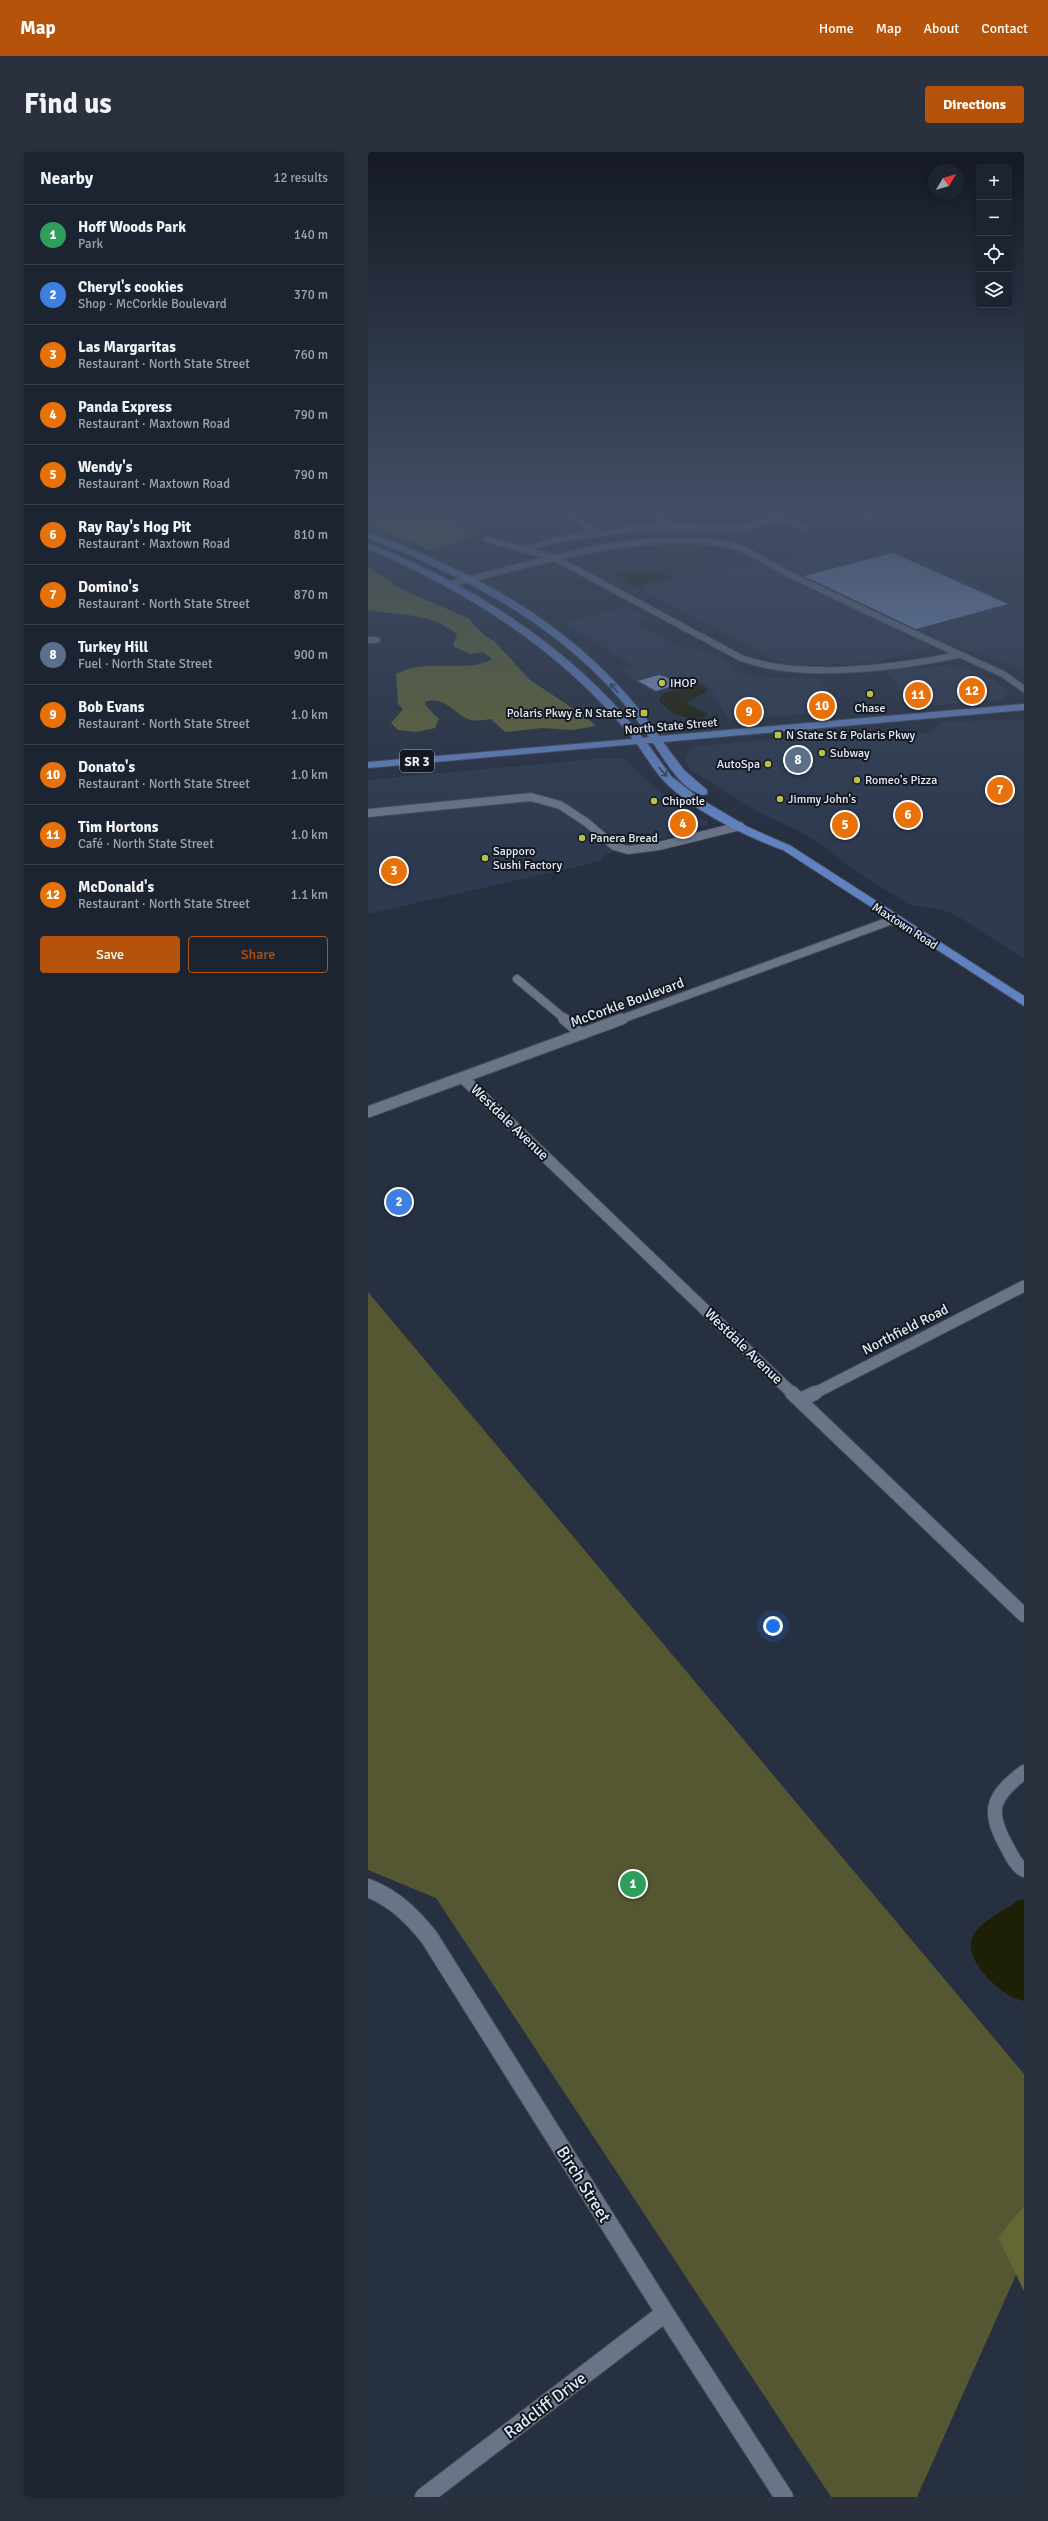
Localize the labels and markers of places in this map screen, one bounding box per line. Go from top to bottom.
place label: IHOP [670,676,697,691]
pin: 12 [959,676,985,706]
marker: IHOP [657,678,667,688]
pin: 11 [905,680,931,710]
marker: Chase [865,689,875,699]
pin: 10 [809,691,835,721]
pin: 9 [736,697,762,727]
place label: Chase [854,701,886,716]
place label: Polaris Pkwy & N State St [507,706,636,721]
marker: Polaris Pkwy & N State St [639,708,649,718]
place label: N State St & Polaris Pkwy [786,728,916,743]
marker: N State St & Polaris Pkwy [773,730,783,740]
pin: 8 [785,745,811,775]
place label: Subway [830,746,870,761]
marker: Subway [817,748,827,758]
place label: AutoSpa [717,757,760,772]
marker: AutoSpa [763,759,773,769]
place label: Romeo's Pizza [865,773,937,788]
marker: Romeo's Pizza [852,775,862,785]
pin: 7 [987,775,1013,805]
place label: Jimmy John's [788,792,856,807]
place label: Chipotle [662,794,705,809]
marker: Jimmy John's [775,794,785,804]
marker: Chipotle [649,796,659,806]
pin: 6 [895,800,921,830]
pin: 4 [670,809,696,839]
pin: 5 [832,810,858,840]
place label: Panera Bread [590,831,658,846]
marker: Panera Bread [577,833,587,843]
place label: Sapporo Sushi Factory [493,844,563,873]
marker: Sapporo Sushi Factory [480,853,490,863]
pin: 3 [381,856,407,886]
pin: 2 [386,1187,412,1217]
pin: 1 [620,1869,646,1899]

